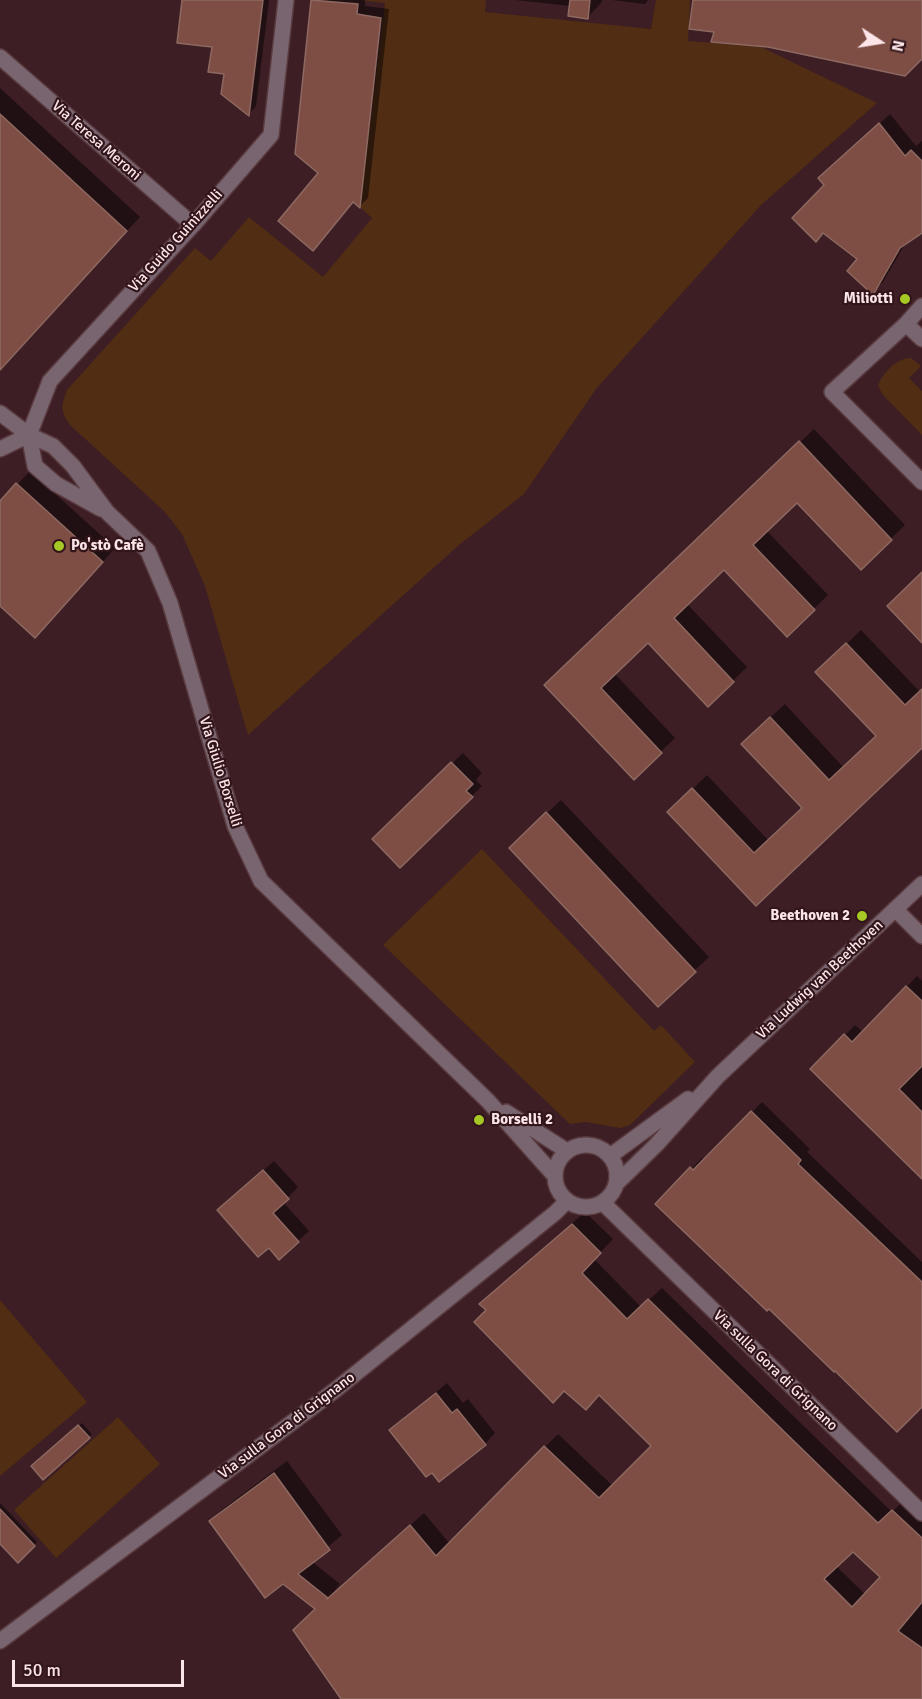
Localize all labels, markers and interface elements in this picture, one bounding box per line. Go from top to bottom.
north arrow [850,12,910,72]
text: N [887,38,909,53]
street label: Via Teresa Meroni [48,97,144,185]
street label: Via Guido Guinizzelli [125,186,227,296]
place label: Miliotti [844,290,893,308]
marker: Miliotti [898,292,912,306]
place label: Po'stò Cafè [71,537,144,555]
marker: Po'stò Cafè [52,539,66,553]
street label: Via Giulio Borselli [195,715,245,829]
place label: Beethoven 2 [770,907,850,925]
marker: Beethoven 2 [855,909,869,923]
street label: Via Ludwig van Beethoven [753,917,887,1043]
place label: Borselli 2 [491,1111,553,1129]
marker: Borselli 2 [472,1113,486,1127]
street label: Via sulla Gora di Grignano [709,1307,841,1435]
street label: Via sulla Gora di Grignano [215,1369,359,1483]
scale bar [15,1648,188,1686]
text: 50 m [23,1659,61,1681]

